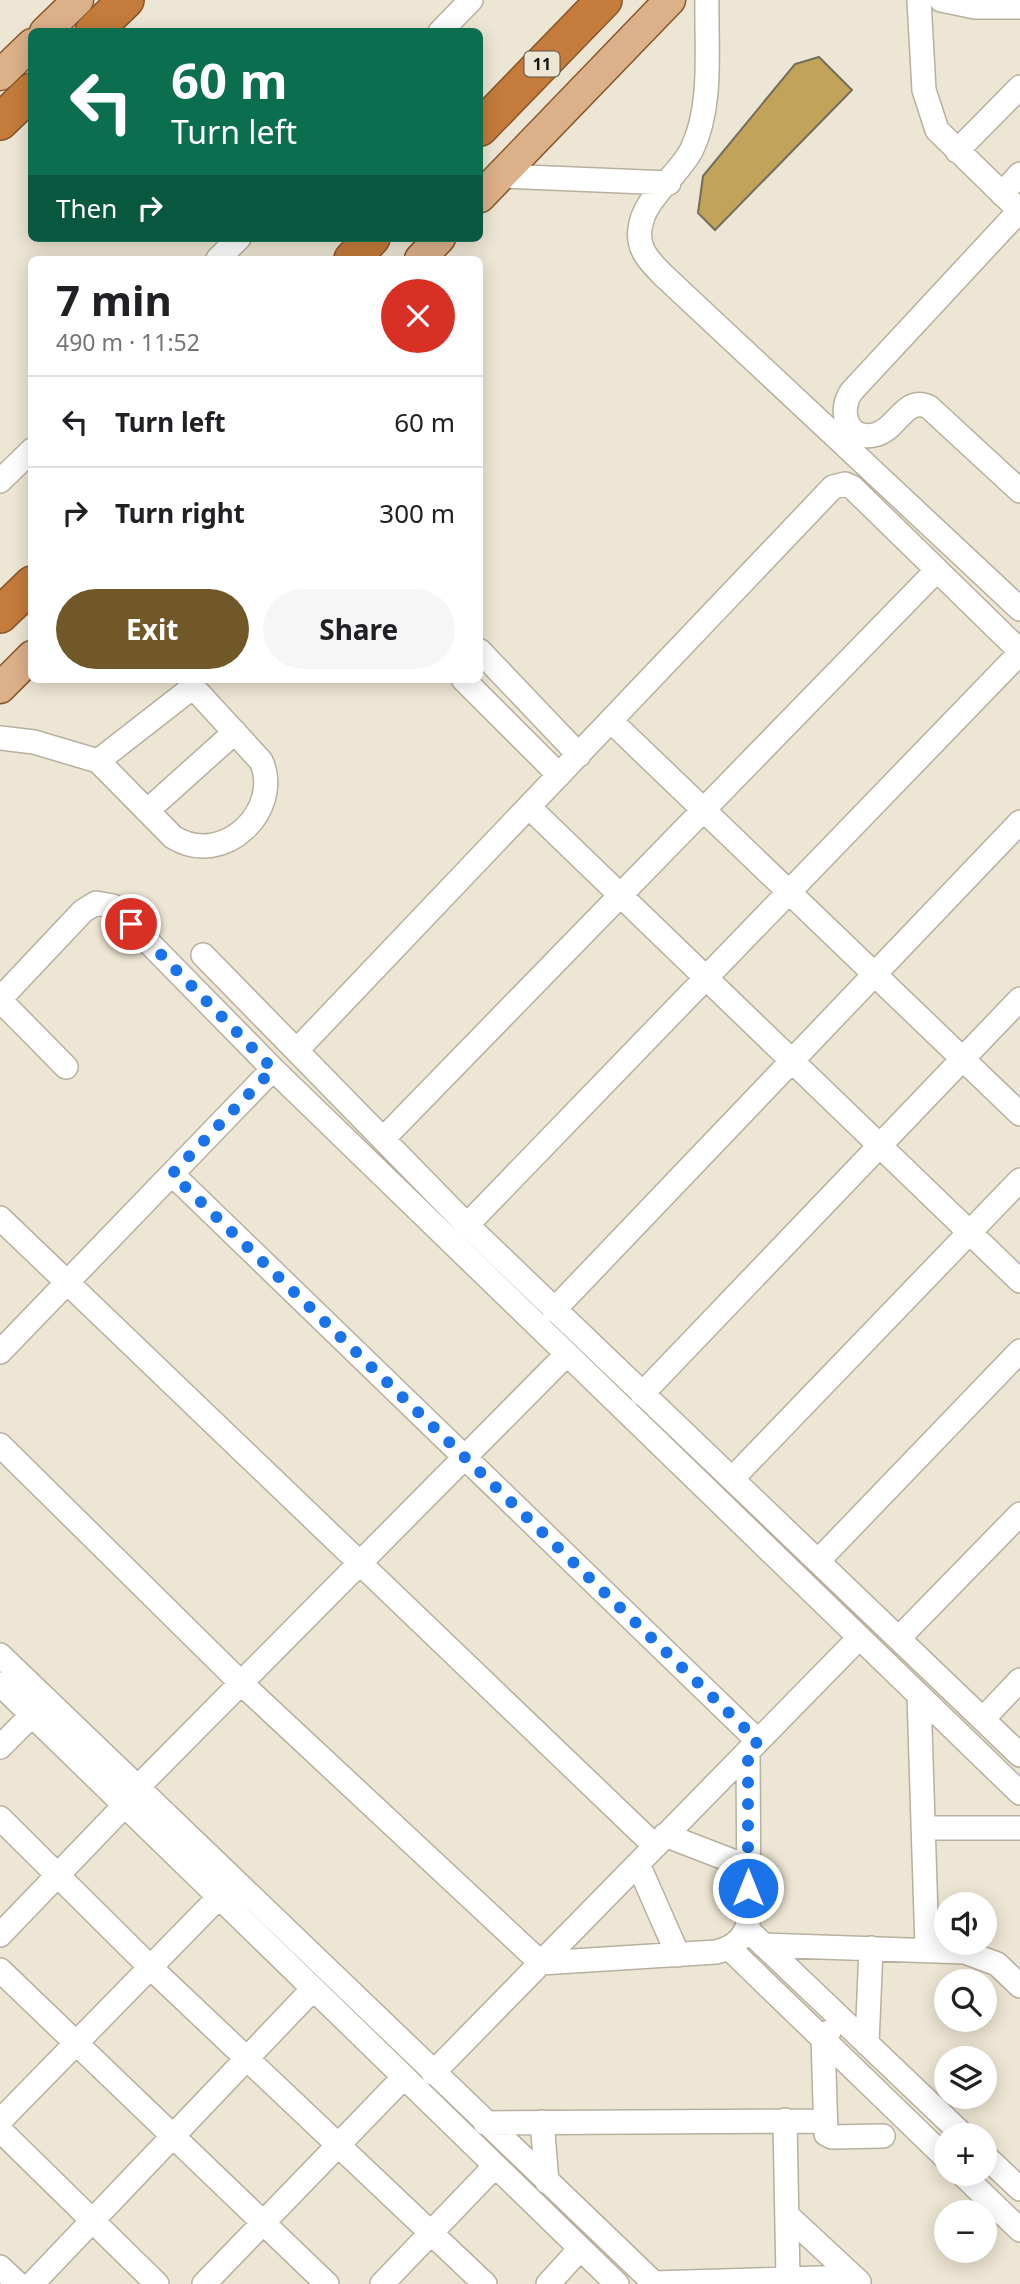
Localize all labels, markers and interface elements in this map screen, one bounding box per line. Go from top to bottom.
text: 60 m [171,47,288,113]
road number: 11 [524,52,560,76]
icon: left [56,56,147,147]
text: Turn left [171,110,297,153]
icon: right [131,189,169,227]
text: Then [56,190,117,226]
text: 7 min [56,271,172,328]
button: close [381,279,455,353]
text: 490 m · 11:52 [56,326,200,358]
icon: left [56,403,94,441]
text: Turn left [115,404,226,440]
text: 60 m [394,404,455,440]
icon: right [56,494,94,532]
text: Turn right [115,495,245,531]
text: 300 m [379,495,455,531]
button: Exit [56,589,249,669]
button: Share [263,589,455,669]
pin [101,894,161,954]
icon: arrive [112,905,150,943]
position arrow [711,1851,785,1925]
map controls [934,1892,997,2263]
button: sound [934,1892,997,1955]
button: search [934,1969,997,2032]
button: layers [934,2046,997,2109]
button: + [934,2123,997,2186]
button: − [934,2200,997,2263]

